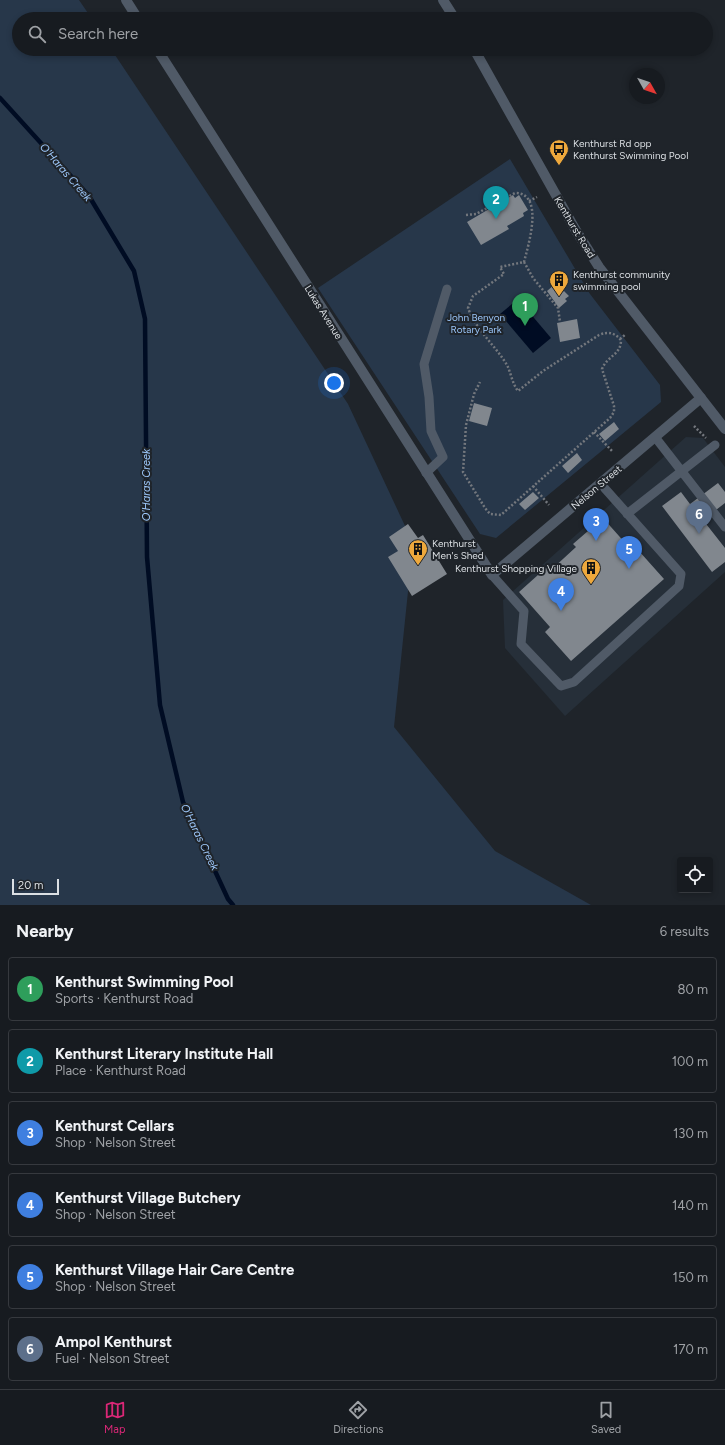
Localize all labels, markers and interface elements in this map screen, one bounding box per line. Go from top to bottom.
search box [12,12,713,56]
icon: search [26,23,48,45]
text: Search here [58,25,138,43]
north arrow [629,68,665,104]
place label: Kenthurst Rd opp Kenthurst Swimming Pool [573,137,688,162]
bus stop icon: Kenthurst Rd opp Kenthurst Swimming Pool [548,138,570,166]
water label: O'Haras Creek [37,141,95,204]
pin: 2 [483,186,509,219]
street label: Kenthurst Road [551,194,598,260]
place label: Kenthurst community swimming pool [573,268,671,293]
building icon: Kenthurst community swimming pool [548,269,570,297]
street label: Lukas Avenue [302,283,346,342]
pin: 1 [512,293,538,326]
park label: John Benyon Rotary Park [447,311,506,336]
your location [324,373,344,393]
water label: O'Haras Creek [140,448,153,521]
street label: Nelson Street [568,462,624,512]
pin: 6 [686,501,712,534]
pin: 3 [583,508,609,541]
pin: 5 [616,536,642,569]
place label: Kenthurst Men's Shed [432,537,484,562]
building icon: Kenthurst Men's Shed [407,538,429,566]
building icon: Kenthurst Shopping Village [580,557,602,585]
place label: Kenthurst Shopping Village [455,562,578,575]
pin: 4 [548,578,574,611]
water label: O'Haras Creek [178,802,222,873]
map controls [677,857,713,893]
button: locate [677,857,713,893]
scale bar [12,877,59,896]
text: 20 m [18,879,43,892]
text: Nearby [16,921,74,941]
text: 6 results [660,924,709,939]
text: Kenthurst Swimming Pool [55,973,234,991]
text: 1 [27,982,33,997]
text: 80 m [677,982,708,997]
text: Sports · Kenthurst Road [55,991,193,1006]
text: Kenthurst Literary Institute Hall [55,1045,273,1063]
text: 2 [26,1054,34,1069]
text: 100 m [672,1054,708,1069]
text: Place · Kenthurst Road [55,1063,186,1078]
text: Kenthurst Cellars [55,1117,174,1135]
text: 3 [26,1126,34,1141]
text: 130 m [673,1126,708,1141]
text: Shop · Nelson Street [55,1135,176,1150]
text: Kenthurst Village Butchery [55,1189,241,1207]
text: 4 [26,1198,34,1213]
text: 140 m [672,1198,708,1213]
text: Shop · Nelson Street [55,1207,176,1222]
text: Kenthurst Village Hair Care Centre [55,1261,294,1279]
text: 5 [26,1270,34,1285]
text: 150 m [673,1270,708,1285]
text: Shop · Nelson Street [55,1279,176,1294]
text: Ampol Kenthurst [55,1333,172,1351]
text: 6 [26,1342,34,1357]
text: 170 m [673,1342,708,1357]
text: Fuel · Nelson Street [55,1351,169,1366]
tab: Map [104,1399,126,1436]
tab: Directions [333,1399,383,1436]
tab: Saved [591,1399,621,1436]

